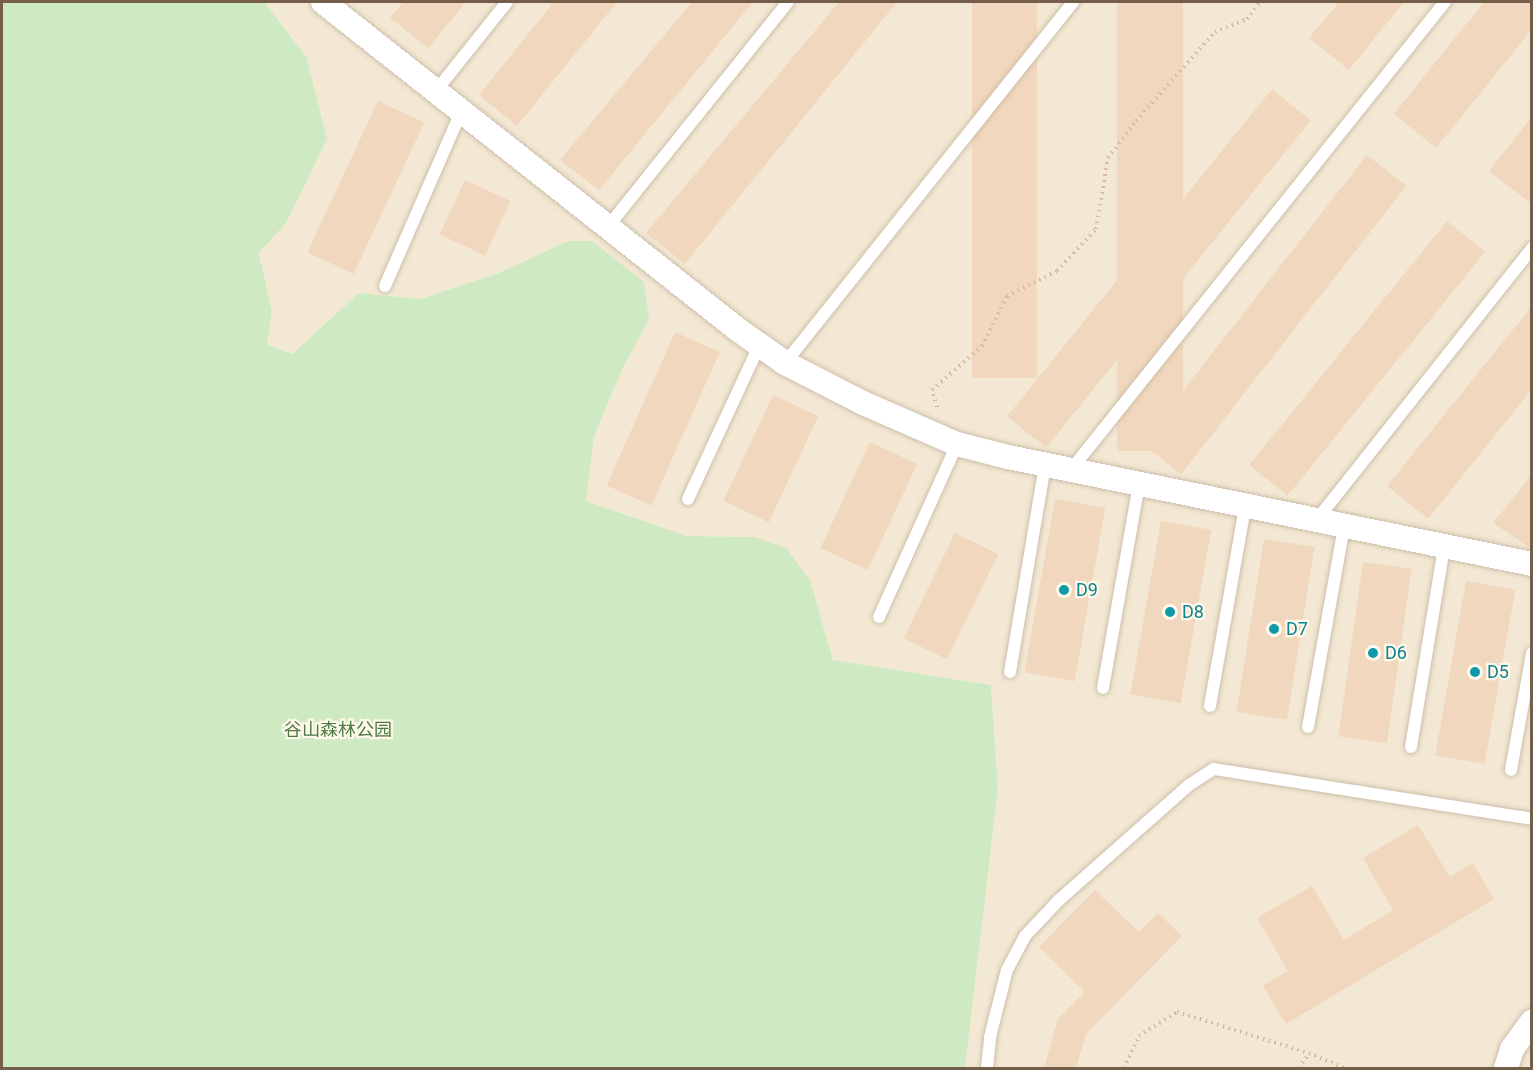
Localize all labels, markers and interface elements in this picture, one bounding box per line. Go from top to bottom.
place label: D9 [1076,579,1098,601]
marker: D9 [1057,583,1071,597]
place label: D8 [1182,601,1204,623]
marker: D8 [1163,605,1177,619]
place label: D7 [1286,618,1308,640]
marker: D7 [1267,622,1281,636]
place label: D6 [1385,642,1407,664]
marker: D6 [1366,646,1380,660]
place label: D5 [1487,661,1509,683]
marker: D5 [1468,665,1482,679]
park label: 谷山森林公园 [284,719,392,741]

